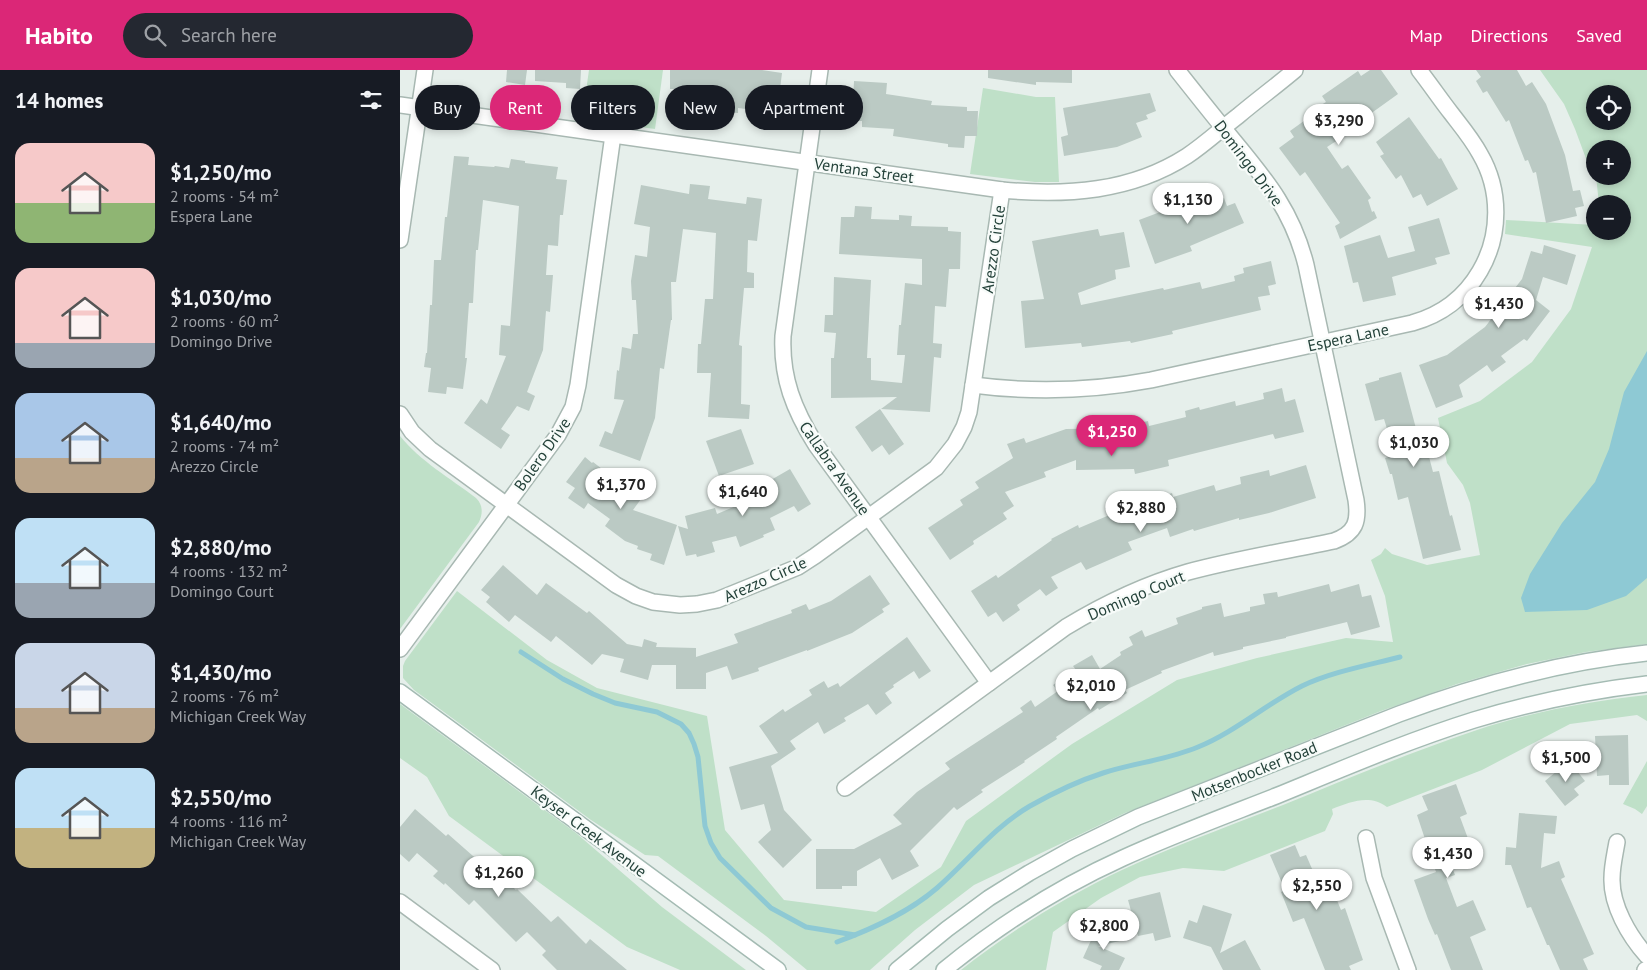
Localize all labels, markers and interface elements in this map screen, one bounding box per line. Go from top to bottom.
search box [123,13,473,58]
text: Habito [25,20,93,51]
icon: search [141,21,169,49]
text: Search here [181,23,277,47]
text: Map [1410,24,1442,47]
text: Directions [1470,24,1548,47]
text: Saved [1576,24,1622,47]
chip: Buy [415,85,480,130]
chip: Rent [490,85,561,130]
chip: Filters [571,85,655,130]
chip: New [665,85,735,130]
chip: Apartment [745,85,863,130]
map controls [1586,85,1631,240]
button: locate [1586,85,1631,130]
icon: filters [357,86,385,114]
text: 14 homes [15,87,103,114]
pin: $3,290 [1298,104,1380,146]
text: $3,290 [1314,110,1364,130]
street label: Domingo Drive [1210,116,1288,210]
button: + [1586,140,1631,185]
street label: Ventana Street [812,153,916,187]
text: $1,250/mo [170,159,272,186]
icon: home [55,163,115,223]
pin: $1,130 [1147,182,1229,225]
text: 2 rooms · 54 m² [170,186,279,206]
text: $1,130 [1163,189,1213,209]
button: − [1586,195,1631,240]
street label: Arezzo Circle [977,204,1009,294]
text: Espera Lane [170,206,253,226]
text: $1,030/mo [170,284,272,311]
pin: $1,430 [1458,286,1540,329]
icon: home [55,288,115,348]
text: $1,430 [1474,293,1524,313]
text: 2 rooms · 60 m² [170,311,279,331]
street label: Espera Lane [1306,319,1390,355]
text: Domingo Drive [170,331,272,351]
text: $1,640/mo [170,409,272,436]
icon: home [55,413,115,473]
street label: Bolero Drive [509,414,575,494]
pin: $1,250 [1071,414,1153,457]
street label: Callabra Avenue [795,417,875,519]
text: $1,250 [1087,421,1137,441]
pin: $1,030 [1373,426,1455,468]
text: $1,030 [1389,432,1439,452]
text: 2 rooms · 74 m² [170,436,279,456]
text: Arezzo Circle [170,456,259,476]
pin: $1,370 [580,468,662,510]
text: $1,370 [596,474,646,494]
pin: $1,640 [702,474,784,517]
text: $1,640 [718,481,768,501]
pin: $2,880 [1100,490,1182,533]
text: $2,880 [1116,497,1166,517]
text: $2,880/mo [170,534,272,561]
icon: home [55,538,115,598]
street label: Arezzo Circle [720,552,810,606]
text: 4 rooms · 132 m² [170,561,288,581]
street label: Domingo Court [1084,565,1188,624]
text: Domingo Court [170,581,274,601]
text: $1,430/mo [170,659,272,686]
icon: home [55,663,115,723]
pin: $2,010 [1050,668,1132,711]
text: $2,010 [1066,675,1116,695]
text: 2 rooms · 76 m² [170,686,279,706]
text: Michigan Creek Way [170,706,306,726]
street label: Motsenbocker Road [1188,737,1320,805]
pin: $1,500 [1525,740,1607,783]
text: $1,500 [1541,747,1591,767]
street label: Keyser Creek Avenue [527,781,651,881]
text: $2,550/mo [170,784,272,811]
icon: home [55,788,115,848]
text: 4 rooms · 116 m² [170,811,288,831]
text: Michigan Creek Way [170,831,306,851]
pin: $1,430 [1407,836,1489,879]
text: $1,430 [1423,843,1473,863]
pin: $1,260 [458,856,540,898]
text: $1,260 [474,862,524,882]
pin: $2,550 [1276,868,1358,911]
text: $2,550 [1292,875,1342,895]
pin: $2,800 [1063,908,1145,951]
text: $2,800 [1079,915,1129,935]

